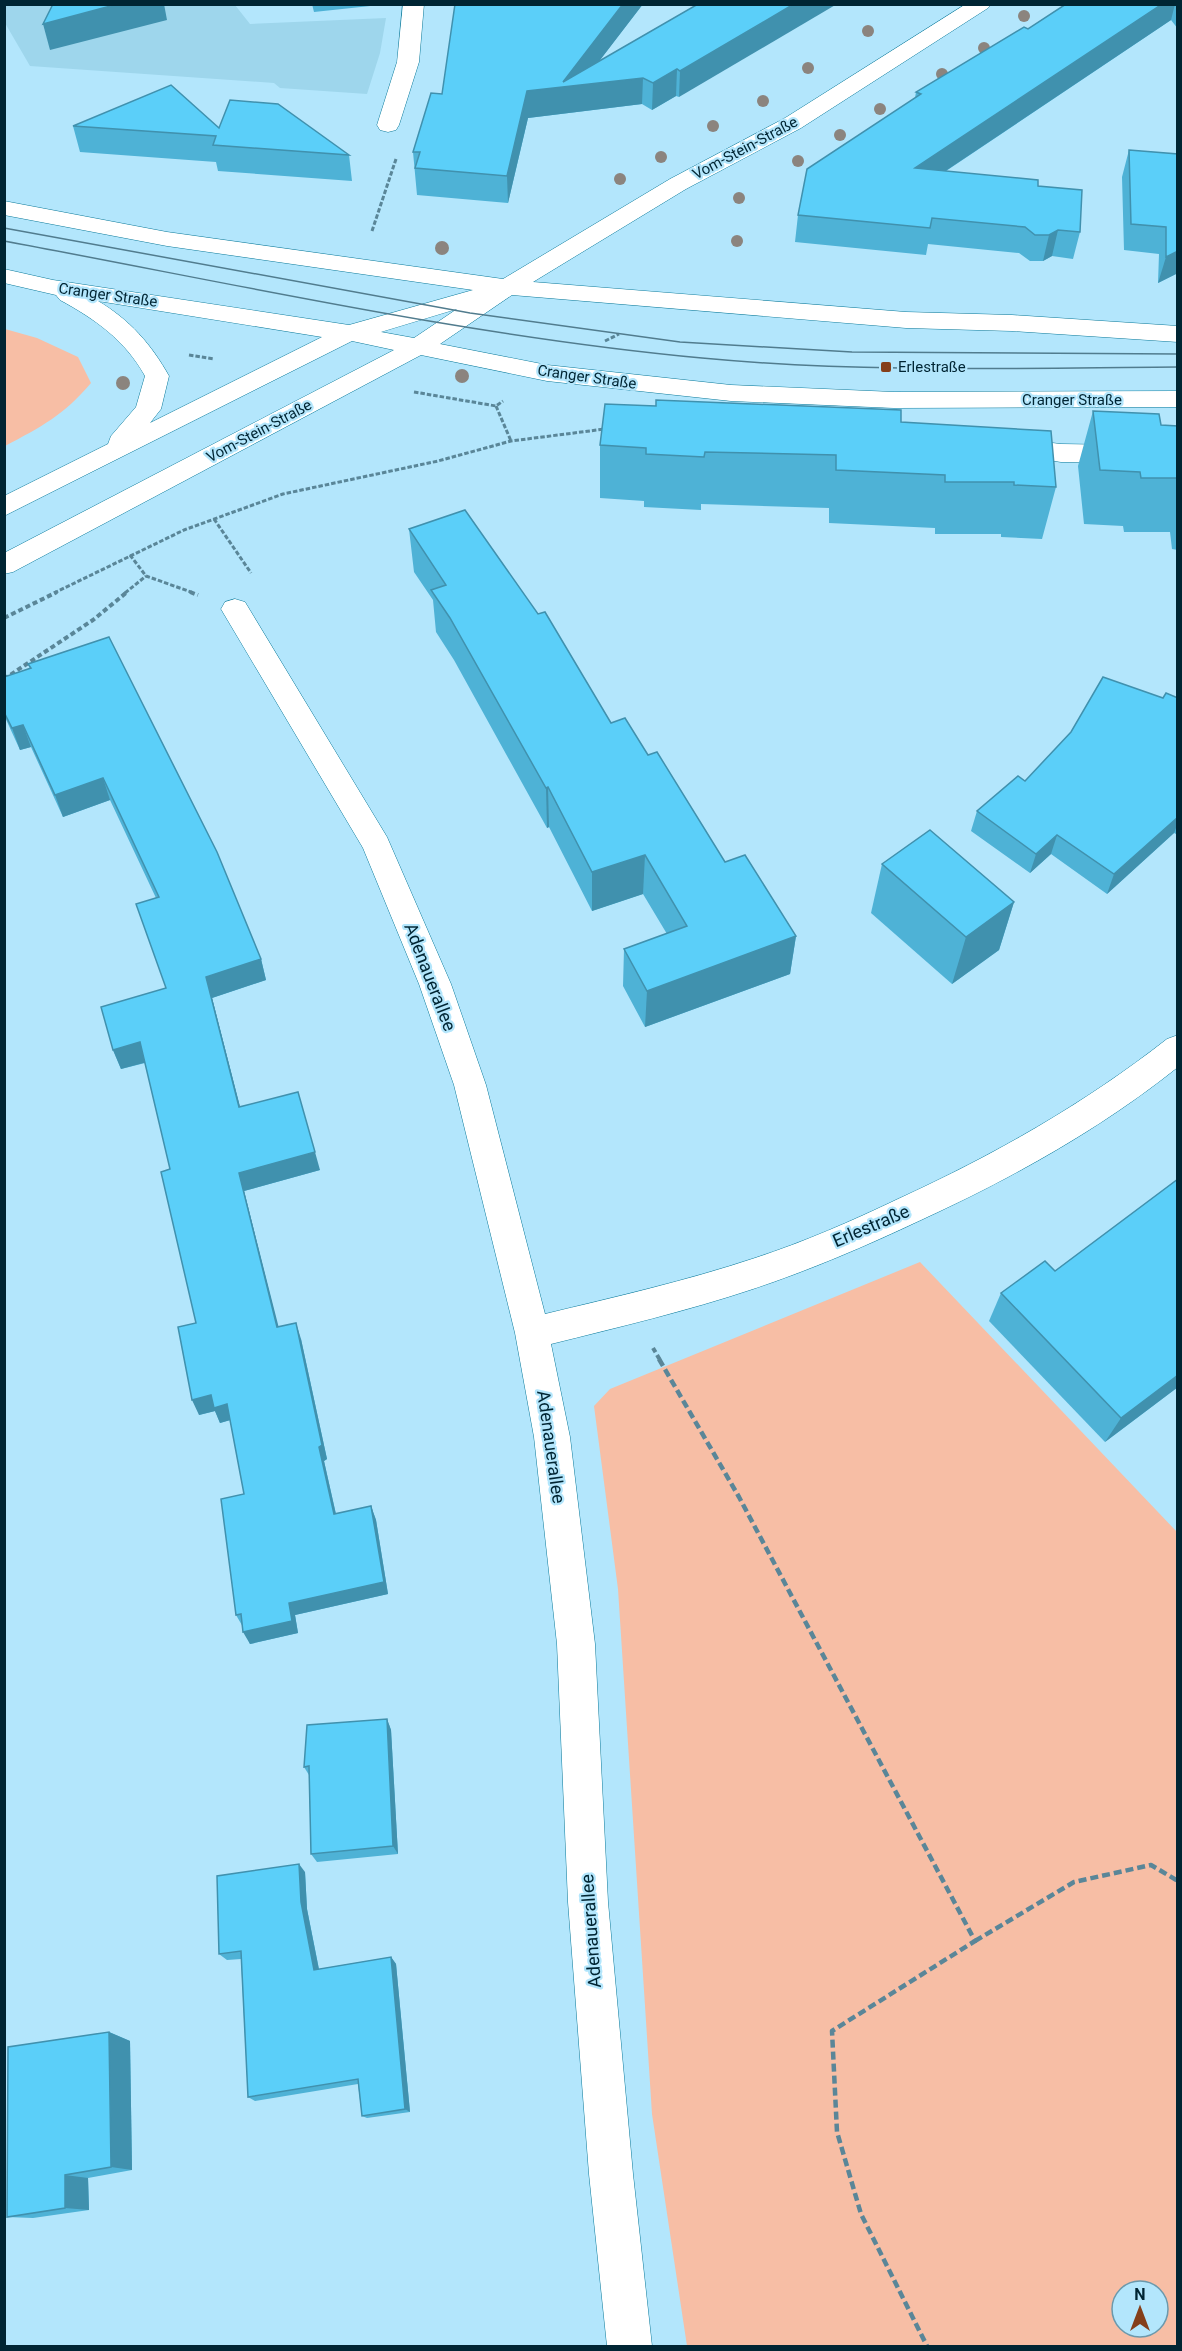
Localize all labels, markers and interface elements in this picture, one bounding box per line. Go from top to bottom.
street label: Vom-Stein-Straße [689,113,801,183]
street label: Cranger Straße [57,279,159,311]
place label: Erlestraße [898,358,966,376]
marker: Erlestraße [879,360,893,374]
street label: Cranger Straße [536,361,638,393]
street label: Cranger Straße [1022,391,1122,409]
street label: Vom-Stein-Straße [203,396,315,466]
street label: Adenauerallee [400,920,461,1034]
street label: Erlestraße [829,1200,912,1251]
street label: Adenauerallee [533,1389,570,1505]
street label: Adenauerallee [576,1873,605,1989]
north arrow [1110,2279,1170,2339]
text: N [1134,2285,1146,2304]

